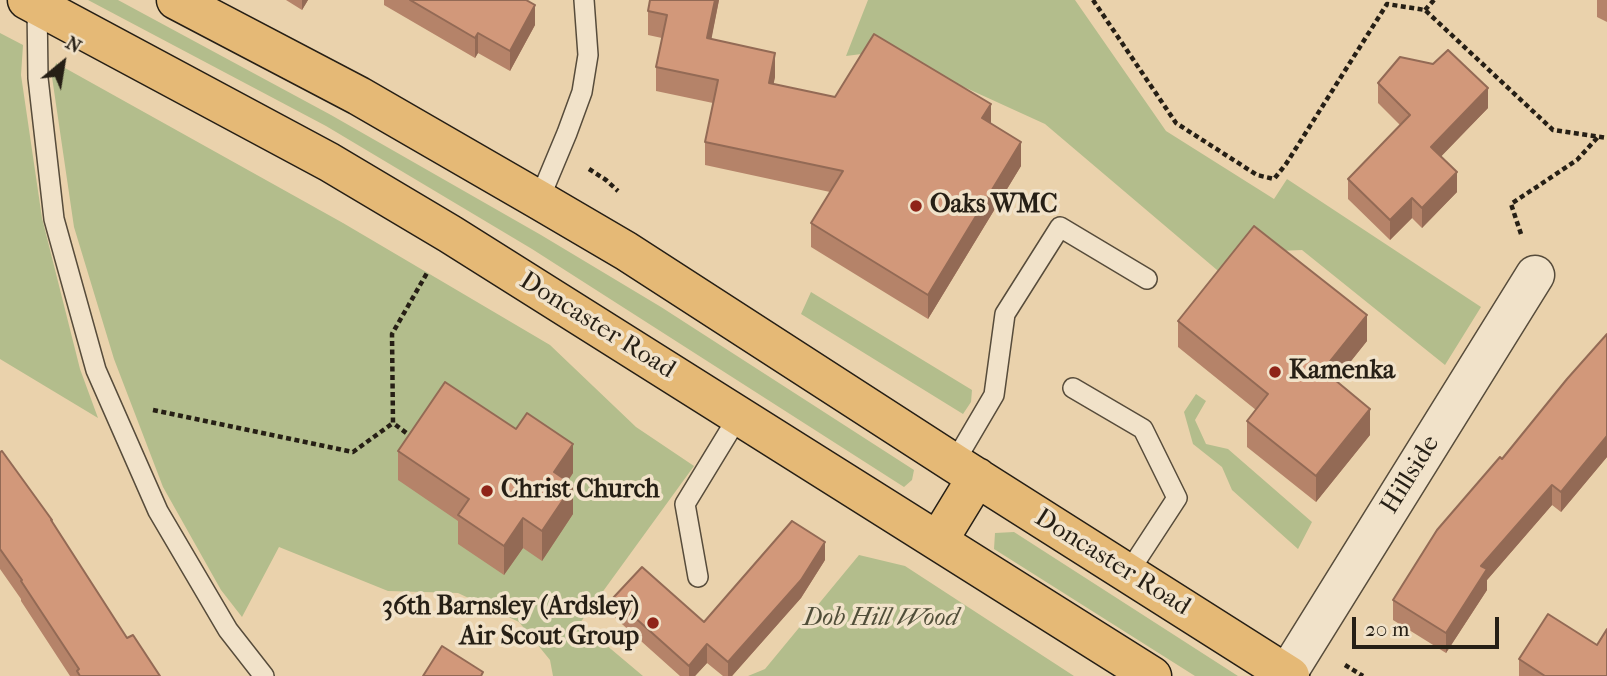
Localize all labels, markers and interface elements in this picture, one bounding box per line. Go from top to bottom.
north arrow [28,28,98,98]
text: N [62,32,85,58]
place label: Oaks WMC [930,190,1058,222]
marker: Oaks WMC [908,198,924,214]
street label: Doncaster Road [513,266,681,386]
place label: Kamenka [1289,356,1395,388]
marker: Kamenka [1267,364,1283,380]
street label: Hillside [1375,430,1447,520]
place label: Christ Church [501,475,660,507]
marker: Christ Church [479,483,495,499]
street label: Doncaster Road [1028,503,1196,623]
place label: 36th Barnsley (Ardsley) Air Scout Group [382,592,639,654]
scale bar [1355,602,1502,646]
park label: Dob Hill Wood [803,603,959,635]
marker: 36th Barnsley (Ardsley) Air Scout Group [645,615,661,631]
text: 20 m [1365,617,1409,641]

